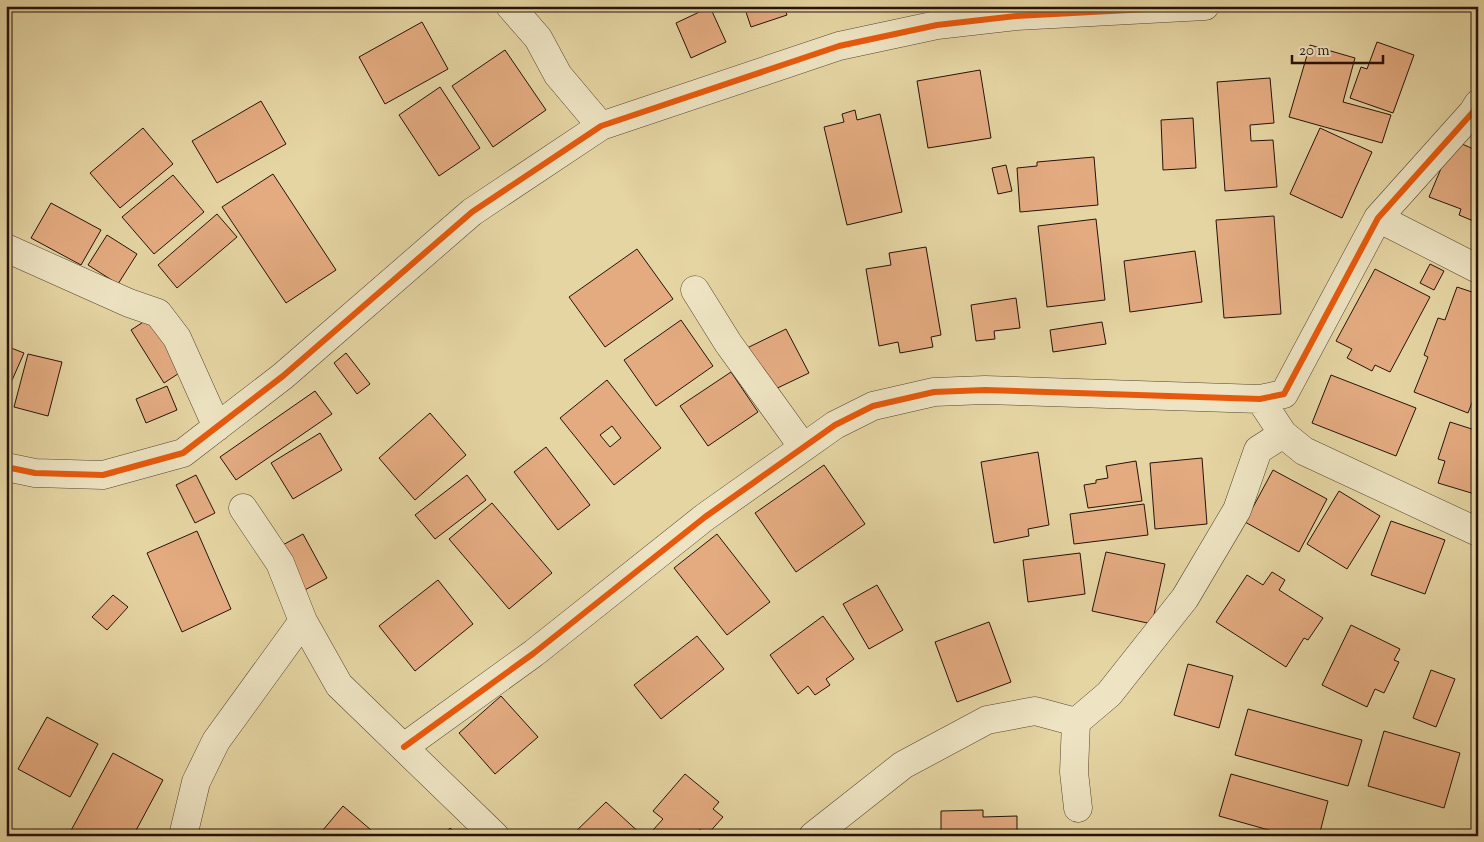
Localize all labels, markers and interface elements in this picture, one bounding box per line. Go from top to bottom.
scale bar [1292,32,1383,64]
text: 20 m [1299,41,1330,62]

